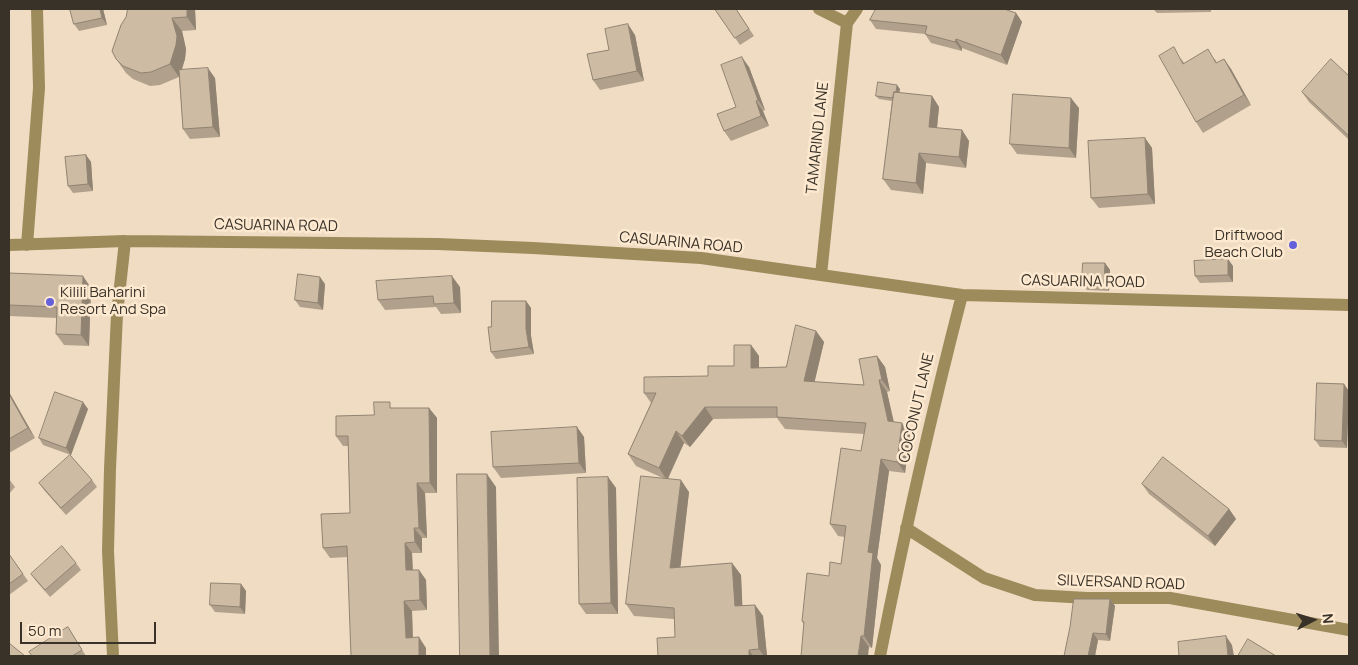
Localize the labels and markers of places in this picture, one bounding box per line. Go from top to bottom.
place label: Driftwood Beach Club [1205,227,1283,262]
marker: Driftwood Beach Club [1287,239,1299,251]
place label: Kilili Baharini Resort And Spa [60,284,166,319]
marker: Kilili Baharini Resort And Spa [44,296,56,308]

